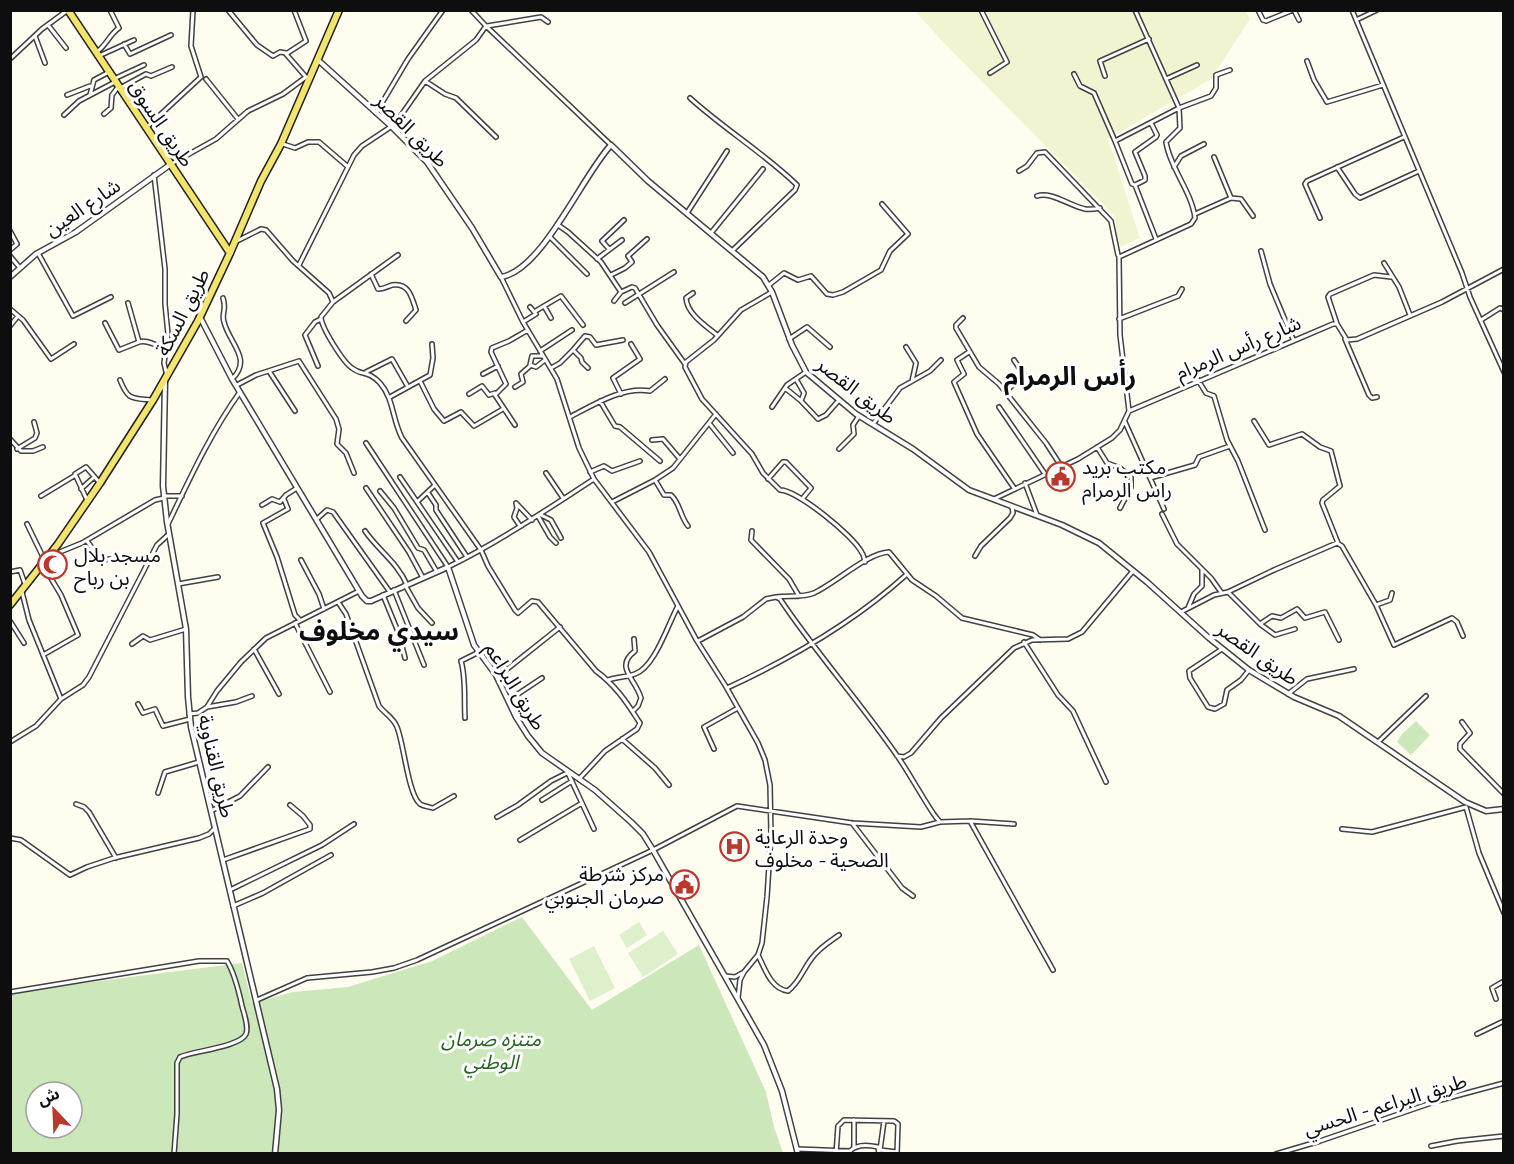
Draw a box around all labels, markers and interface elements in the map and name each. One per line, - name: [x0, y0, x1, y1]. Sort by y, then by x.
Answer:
- street label: طريق السوق: [123, 74, 201, 172]
- street label: طريق القصر: [368, 86, 455, 173]
- street label: شارع العين: [39, 172, 126, 244]
- street label: طريق السكة: [148, 264, 216, 360]
- street label: شارع رأس الرمرام: [1171, 308, 1306, 387]
- street label: طريق القصر: [811, 350, 903, 430]
- district label: رأس الرمرام: [1004, 358, 1136, 396]
- place label: مكتب بريد راس الرمرام: [1082, 453, 1172, 505]
- public building icon: مكتب بريد راس الرمرام: [1045, 461, 1077, 493]
- place label: مسجد بلال بن رباح: [74, 541, 161, 593]
- mosque icon: مسجد بلال بن رباح: [37, 549, 69, 581]
- district label: سيدي مخلوف: [299, 613, 459, 652]
- street label: طريق القصر: [1211, 614, 1304, 691]
- street label: طريق البراعم: [477, 637, 553, 736]
- street label: طريق القناوية: [192, 712, 242, 820]
- place label: وحدة الرعاية الصحية - مخلوف: [755, 823, 889, 873]
- hospital icon: وحدة الرعاية الصحية - مخلوف: [718, 831, 750, 863]
- place label: مركز شرطة صرمان الجنوبي: [545, 860, 664, 912]
- public building icon: مركز شرطة صرمان الجنوبي: [669, 868, 701, 900]
- park label: متنزه صرمان الوطني: [441, 1025, 542, 1077]
- street label: طريق البراعم - الحسي: [1300, 1066, 1471, 1144]
- north arrow: [24, 1080, 84, 1140]
- text: ش: [34, 1082, 63, 1111]

